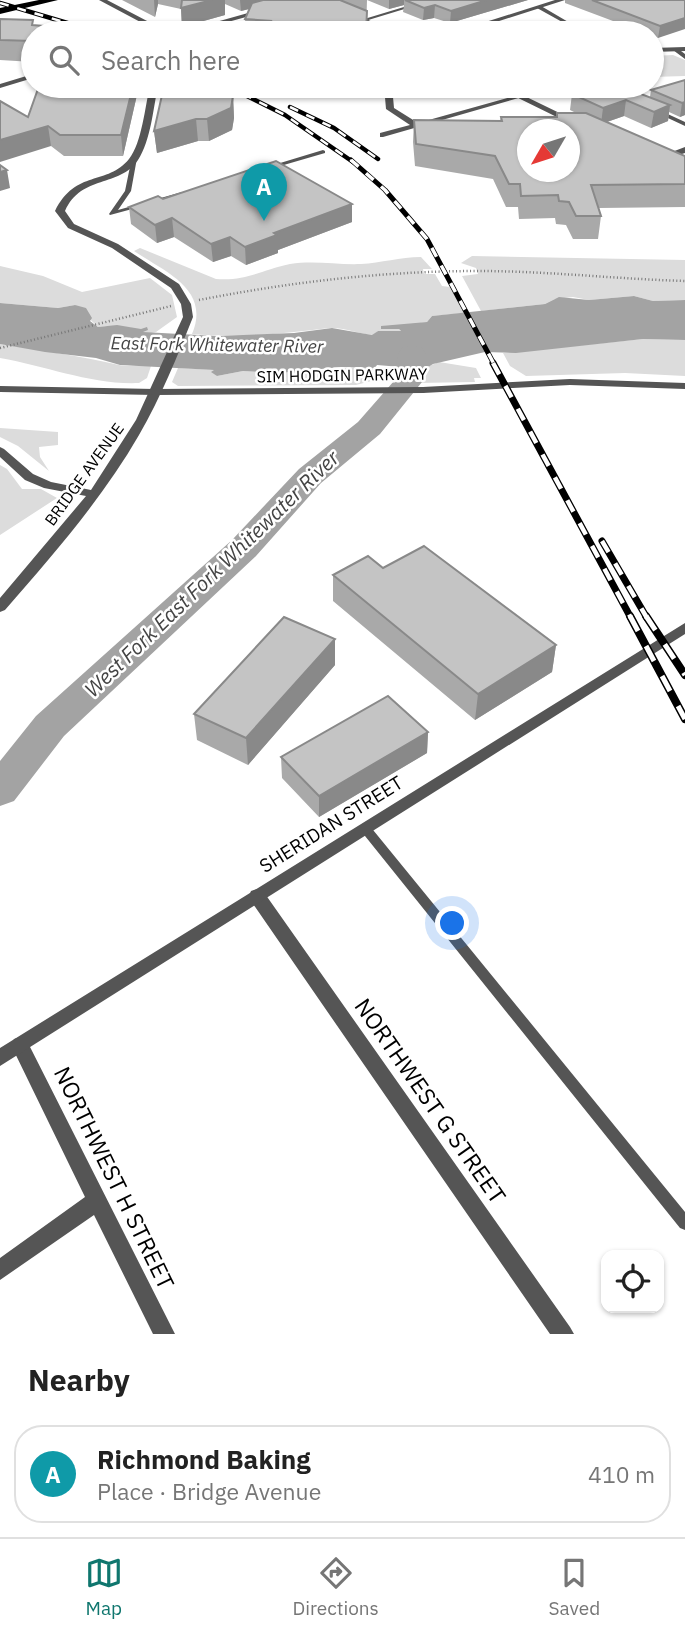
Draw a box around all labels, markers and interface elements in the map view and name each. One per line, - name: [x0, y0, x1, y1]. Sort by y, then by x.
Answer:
- search box: [21, 21, 664, 98]
- icon: search: [45, 41, 83, 79]
- text: Search here: [101, 43, 240, 77]
- north arrow: [517, 119, 580, 182]
- pin: A: [241, 163, 287, 221]
- water label: East Fork Whitewater River: [110, 331, 324, 358]
- street label: SIM HODGIN PARKWAY: [256, 364, 428, 386]
- street label: BRIDGE AVENUE: [40, 419, 128, 529]
- water label: West Fork East Fork Whitewater River: [78, 443, 346, 703]
- street label: SHERIDAN STREET: [255, 770, 407, 878]
- your location: [435, 906, 469, 940]
- street label: NORTHWEST G STREET: [349, 992, 513, 1209]
- street label: NORTHWEST H STREET: [48, 1061, 182, 1294]
- map controls: [601, 1250, 664, 1313]
- button: locate: [601, 1250, 664, 1313]
- text: Nearby: [28, 1360, 130, 1399]
- text: Richmond Baking: [97, 1442, 311, 1476]
- text: A: [45, 1459, 61, 1489]
- text: 410 m: [588, 1459, 655, 1489]
- text: Place · Bridge Avenue: [97, 1476, 321, 1506]
- tab: Map: [85, 1554, 123, 1620]
- tab: Directions: [292, 1554, 379, 1620]
- tab: Saved: [549, 1554, 600, 1620]

